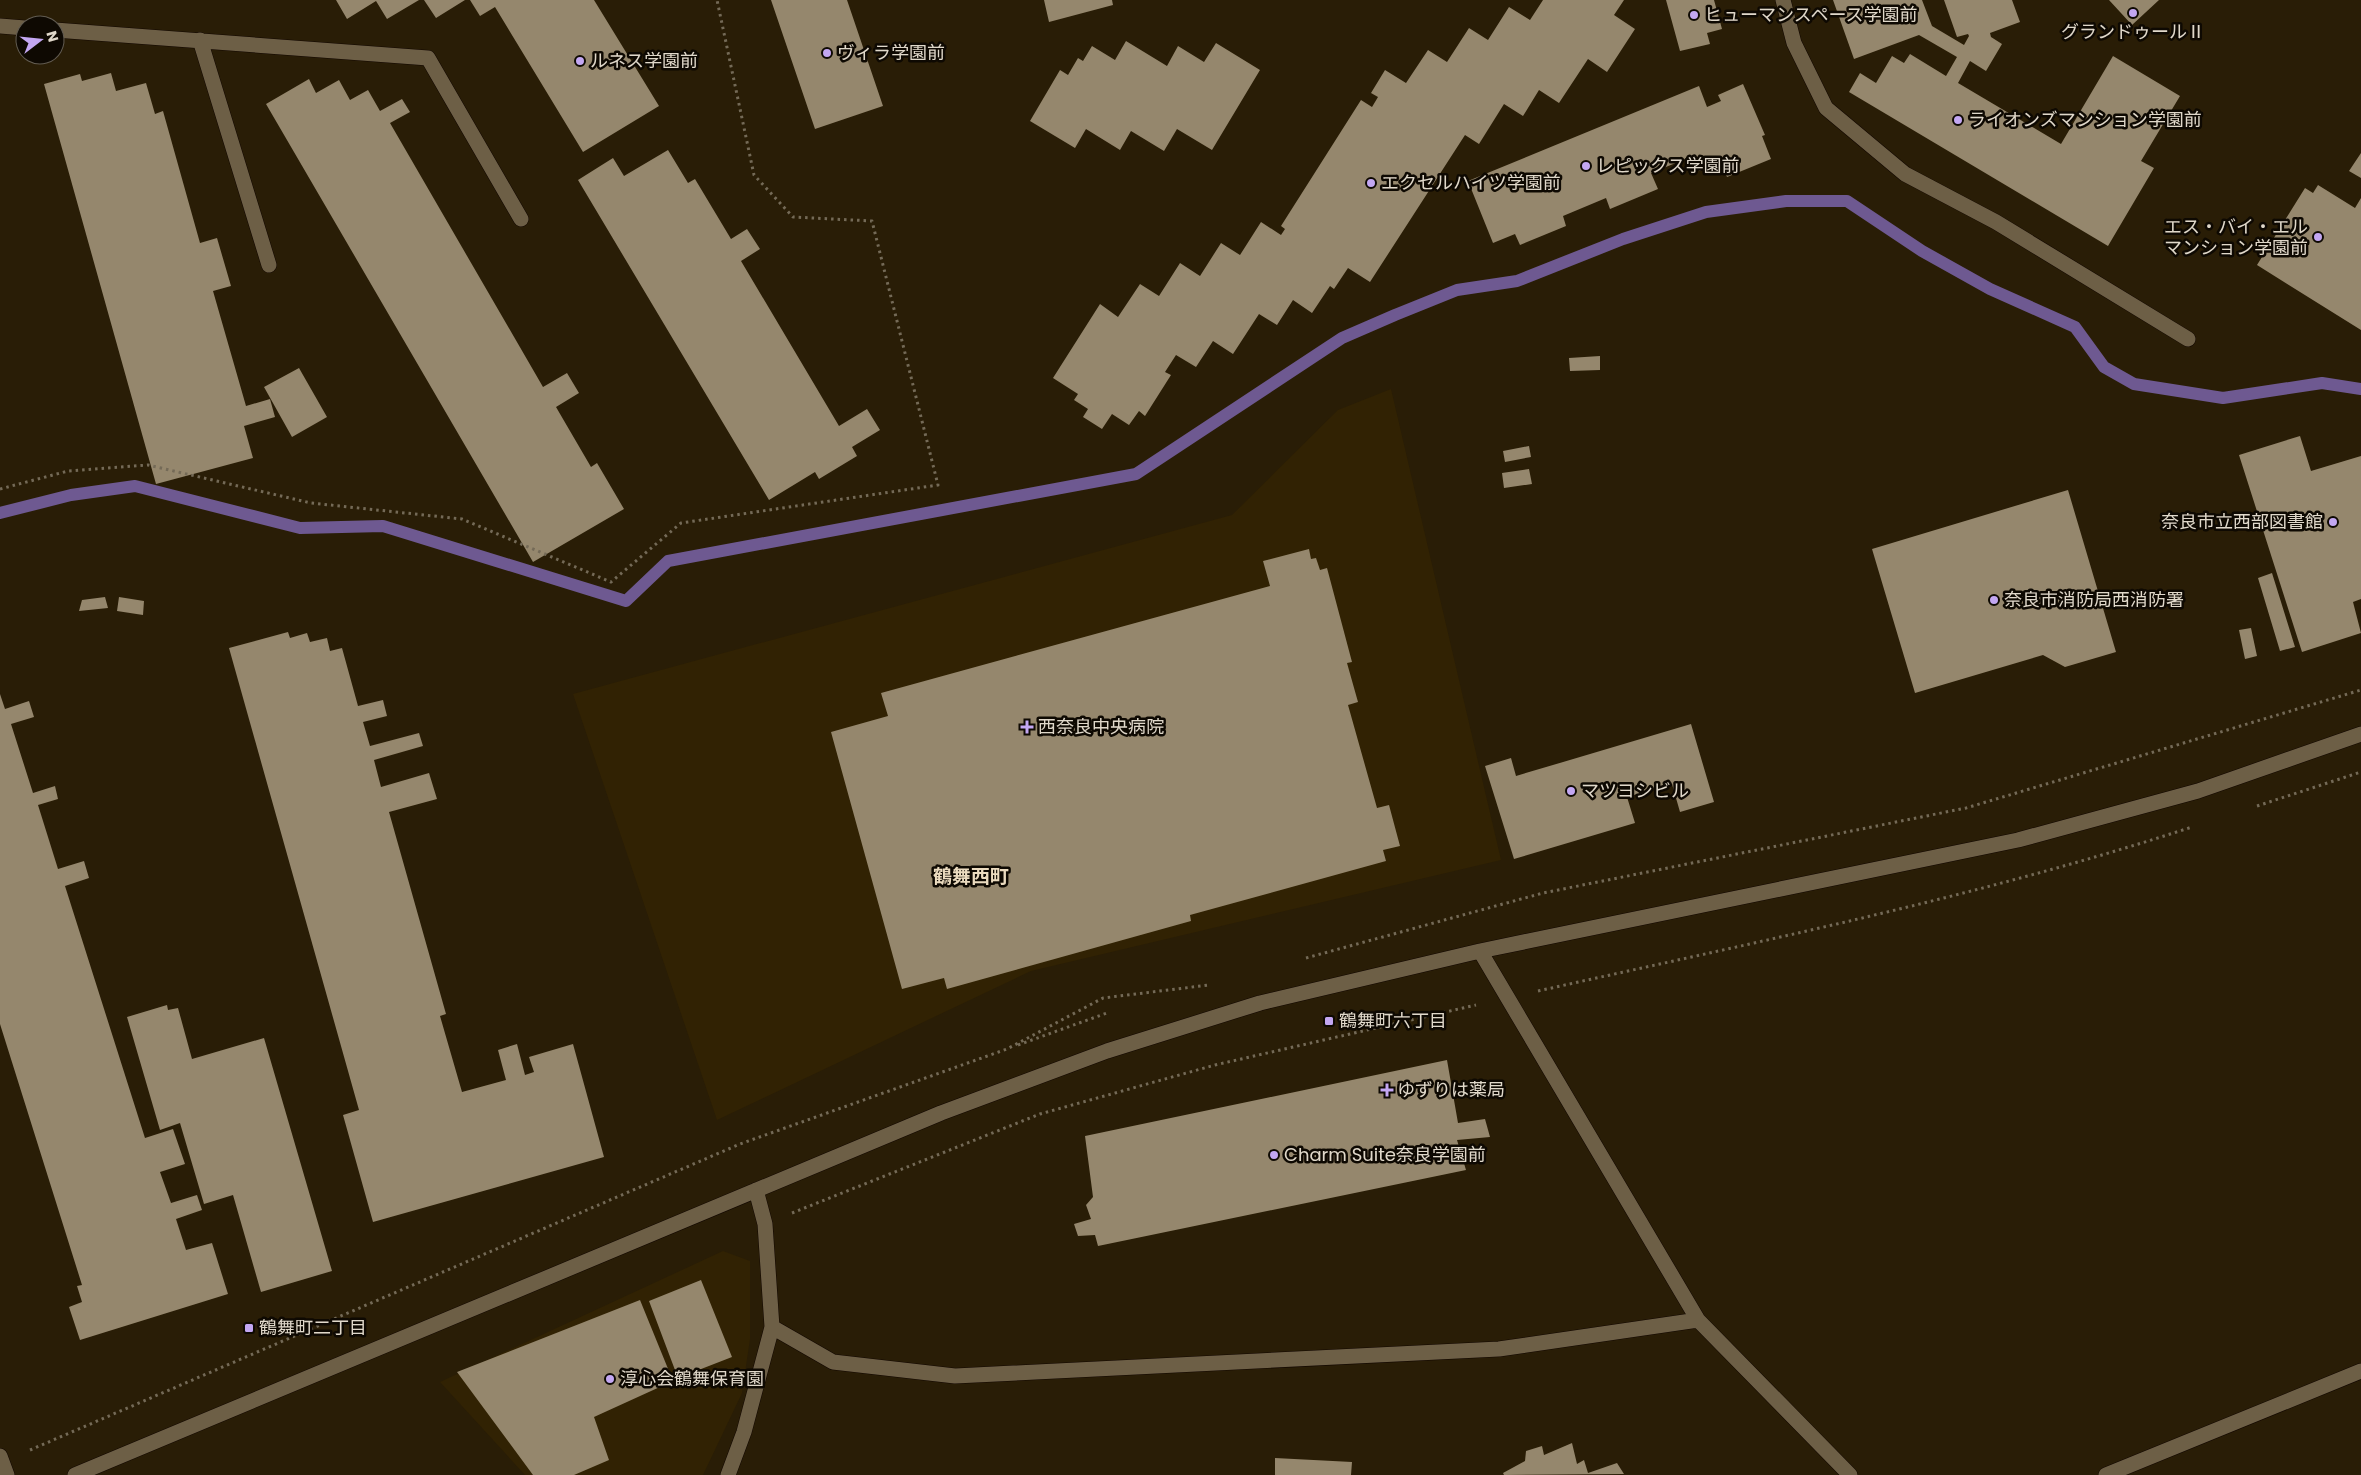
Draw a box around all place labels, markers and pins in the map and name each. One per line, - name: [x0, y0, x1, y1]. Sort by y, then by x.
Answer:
- place label: ヒューマンスペース学園前: [1704, 2, 1917, 27]
- marker: グランドゥールⅡ: [2127, 7, 2139, 19]
- marker: ヒューマンスペース学園前: [1688, 9, 1700, 21]
- place label: グランドゥールⅡ: [2061, 19, 2205, 44]
- place label: ヴィラ学園前: [837, 40, 945, 65]
- marker: ヴィラ学園前: [821, 47, 833, 59]
- place label: ルネス学園前: [590, 48, 698, 73]
- marker: ルネス学園前: [574, 55, 586, 67]
- place label: ライオンズマンション学園前: [1968, 107, 2202, 132]
- marker: ライオンズマンション学園前: [1952, 114, 1964, 126]
- place label: レピックス学園前: [1596, 153, 1739, 178]
- marker: レピックス学園前: [1580, 160, 1592, 172]
- place label: エクセルハイツ学園前: [1381, 170, 1561, 195]
- marker: エクセルハイツ学園前: [1365, 177, 1377, 189]
- place label: エス・バイ・エル マンション学園前: [2164, 214, 2308, 260]
- marker: エス・バイ・エル マンション学園前: [2312, 231, 2324, 243]
- place label: 奈良市立西部図書館: [2161, 509, 2323, 534]
- marker: 奈良市立西部図書館: [2327, 516, 2339, 528]
- place label: 奈良市消防局西消防署: [2004, 587, 2184, 612]
- marker: 奈良市消防局西消防署: [1988, 594, 2000, 606]
- place label: 西奈良中央病院: [1038, 714, 1164, 739]
- marker: 西奈良中央病院: [1020, 720, 1034, 734]
- place label: マツヨシビル: [1581, 778, 1689, 803]
- marker: マツヨシビル: [1565, 785, 1577, 797]
- place label: 鶴舞町六丁目: [1339, 1008, 1447, 1033]
- marker: 鶴舞町六丁目: [1323, 1015, 1335, 1027]
- place label: ゆずりは薬局: [1397, 1077, 1505, 1102]
- marker: ゆずりは薬局: [1381, 1084, 1393, 1096]
- place label: Charm Suite奈良学園前: [1284, 1142, 1486, 1167]
- marker: Charm Suite奈良学園前: [1268, 1149, 1280, 1161]
- place label: 鶴舞町二丁目: [259, 1315, 367, 1340]
- marker: 鶴舞町二丁目: [243, 1322, 255, 1334]
- place label: 淳心会鶴舞保育園: [620, 1366, 764, 1391]
- marker: 淳心会鶴舞保育園: [604, 1373, 616, 1385]

